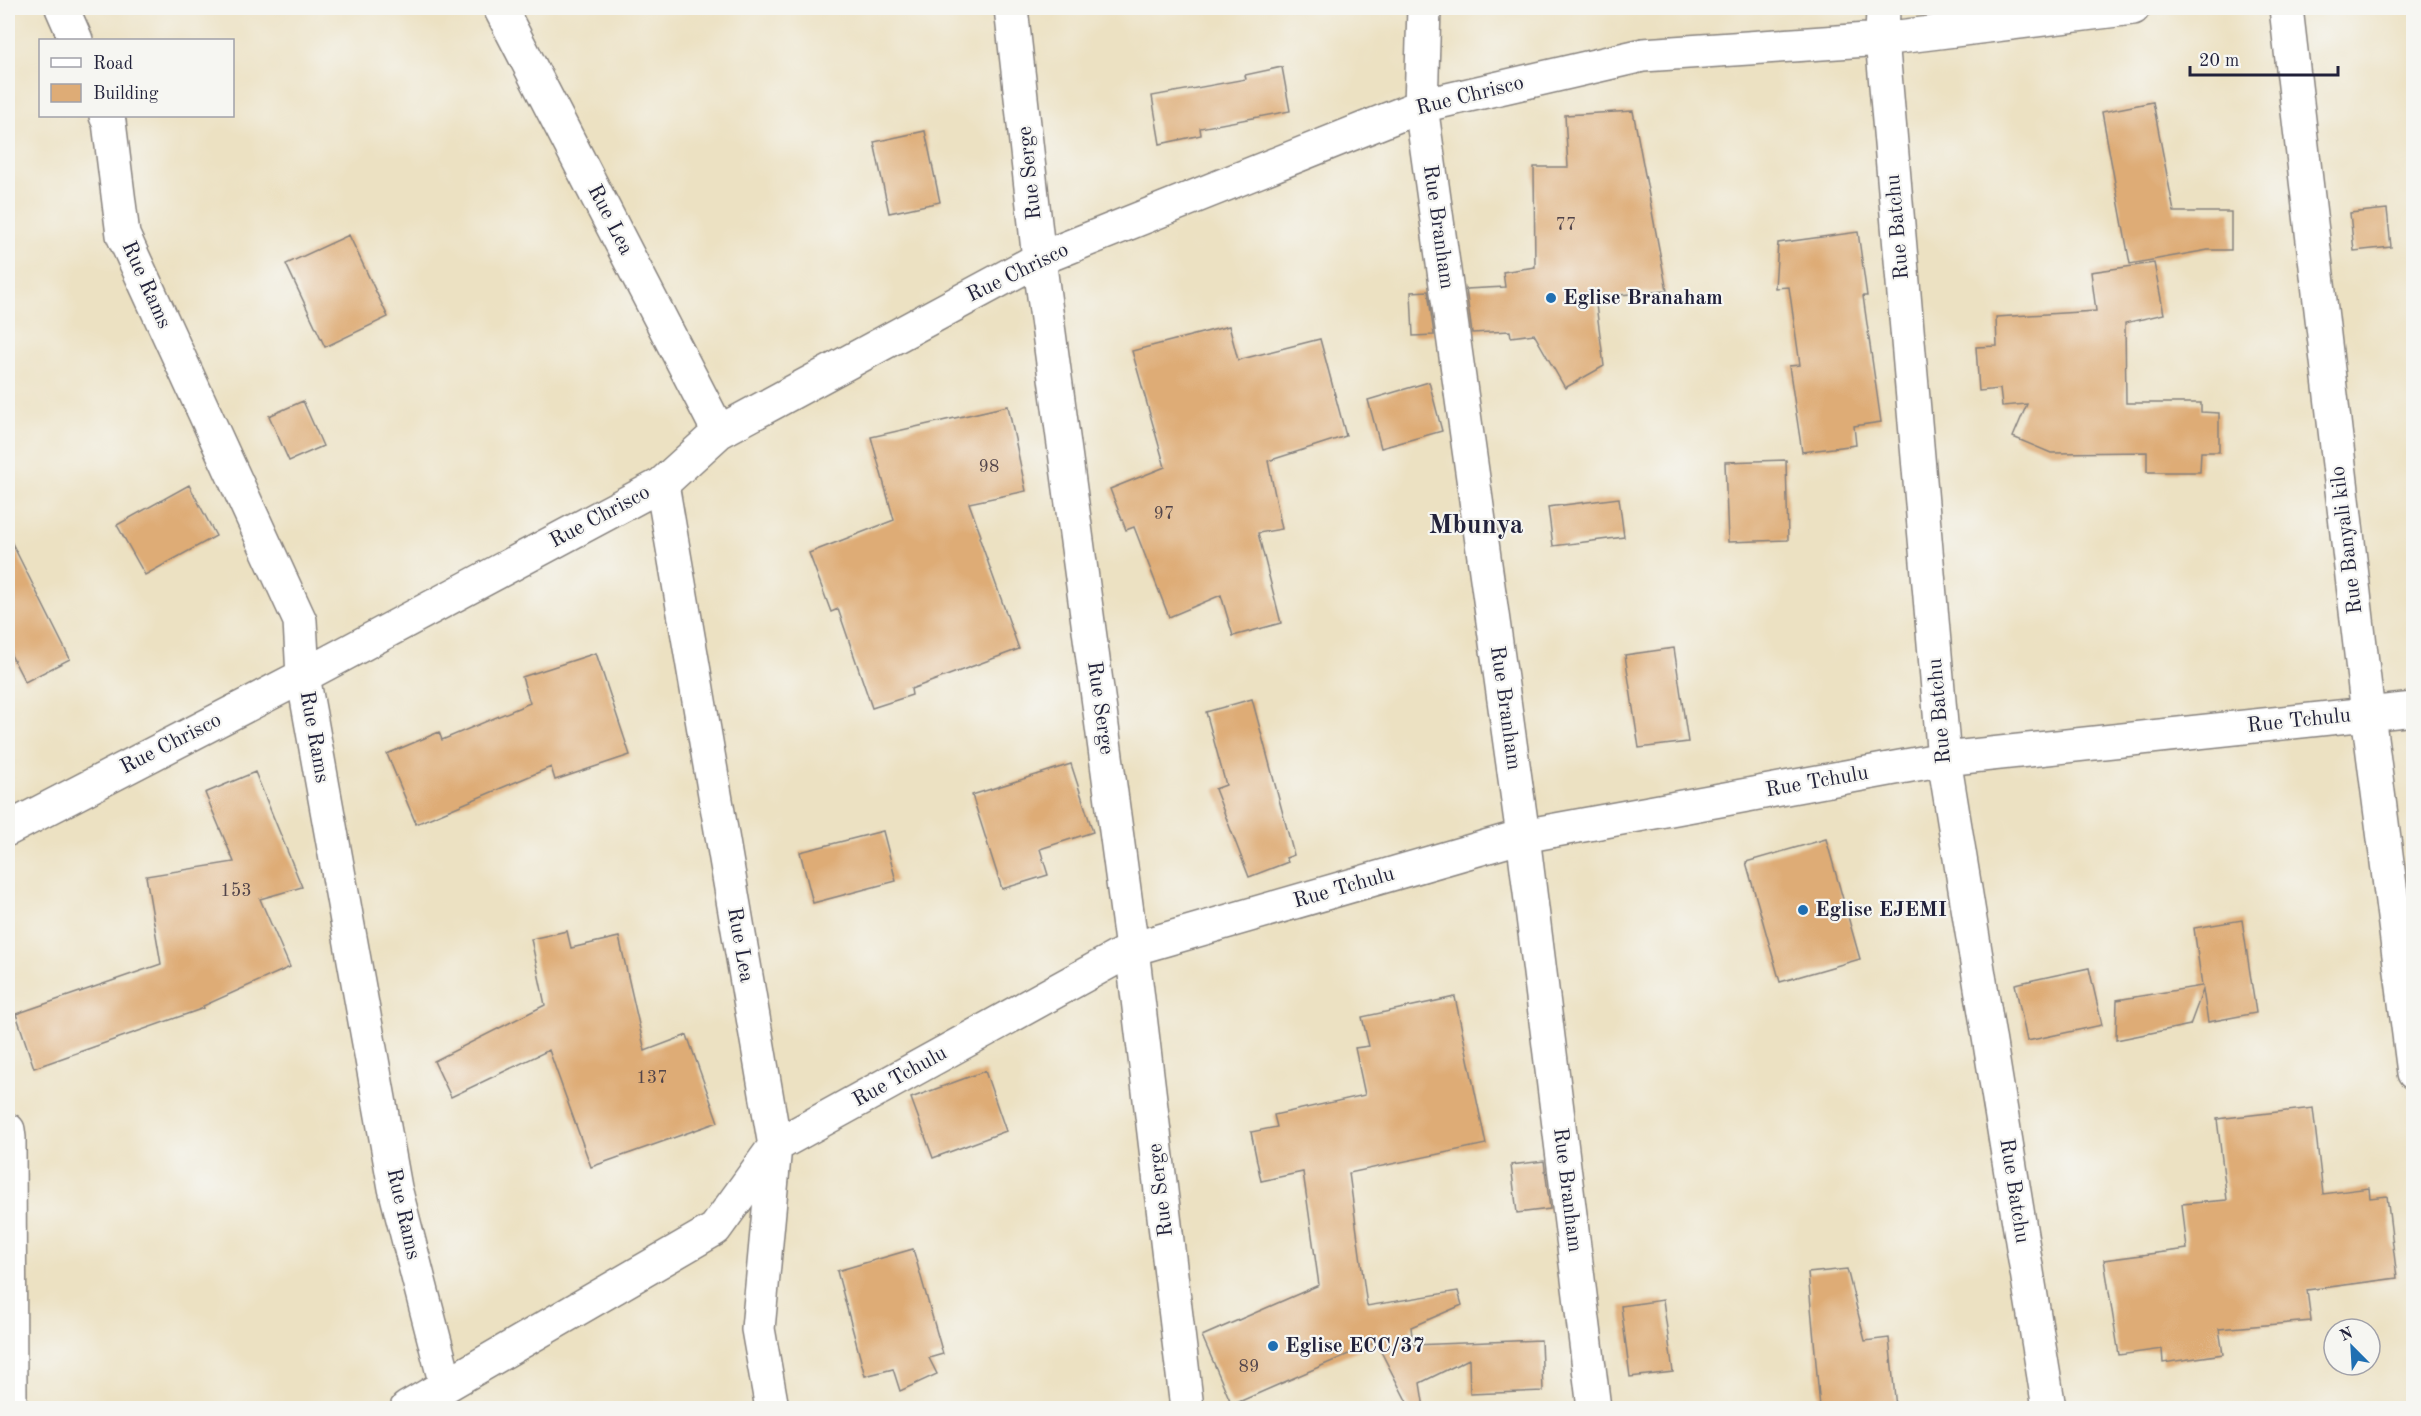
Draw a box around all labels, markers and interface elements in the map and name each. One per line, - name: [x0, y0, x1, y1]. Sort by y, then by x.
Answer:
- legend: [39, 39, 234, 117]
- scale bar: [2190, 39, 2338, 77]
- text: 20 m: [2199, 52, 2239, 70]
- text: Road: [93, 55, 133, 73]
- street label: Rue Chrisco: [1414, 72, 1526, 120]
- text: Building: [93, 85, 159, 103]
- street label: Rue Serge: [1015, 125, 1045, 221]
- street label: Rue Branham: [1419, 164, 1457, 290]
- street label: Rue Batchu: [1883, 173, 1913, 281]
- street label: Rue Lea: [583, 181, 637, 259]
- house number: 77: [1556, 216, 1576, 234]
- street label: Rue Rams: [117, 238, 175, 332]
- street label: Rue Chrisco: [964, 239, 1072, 307]
- place label: Eglise Branaham: [1563, 288, 1723, 309]
- marker: Eglise Branaham: [1544, 291, 1558, 305]
- house number: 98: [979, 458, 999, 476]
- street label: Rue Banyali kilo: [2328, 465, 2366, 615]
- street label: Rue Chrisco: [546, 482, 654, 552]
- house number: 97: [1154, 505, 1174, 523]
- district label: Mbunya: [1429, 512, 1524, 539]
- street label: Rue Branham: [1486, 645, 1524, 771]
- street label: Rue Batchu: [1925, 657, 1955, 765]
- street label: Rue Serge: [1083, 660, 1117, 756]
- street label: Rue Rams: [296, 689, 332, 785]
- street label: Rue Tchulu: [2246, 705, 2352, 737]
- street label: Rue Chrisco: [117, 710, 225, 778]
- street label: Rue Tchulu: [1764, 763, 1870, 801]
- street label: Rue Tchulu: [1291, 864, 1397, 912]
- house number: 153: [220, 882, 252, 900]
- place label: Eglise EJEMI: [1815, 900, 1947, 921]
- marker: Eglise EJEMI: [1796, 903, 1810, 917]
- street label: Rue Lea: [723, 906, 757, 984]
- street label: Rue Tchulu: [849, 1043, 951, 1111]
- house number: 137: [636, 1069, 668, 1087]
- street label: Rue Branham: [1549, 1127, 1585, 1253]
- street label: Rue Batchu: [1995, 1137, 2033, 1245]
- street label: Rue Serge: [1145, 1142, 1177, 1238]
- street label: Rue Rams: [382, 1166, 424, 1262]
- north arrow: [2322, 1317, 2382, 1377]
- text: N: [2338, 1325, 2356, 1345]
- place label: Eglise ECC/37: [1285, 1336, 1425, 1357]
- marker: Eglise ECC/37: [1266, 1339, 1280, 1353]
- house number: 89: [1239, 1358, 1259, 1376]

